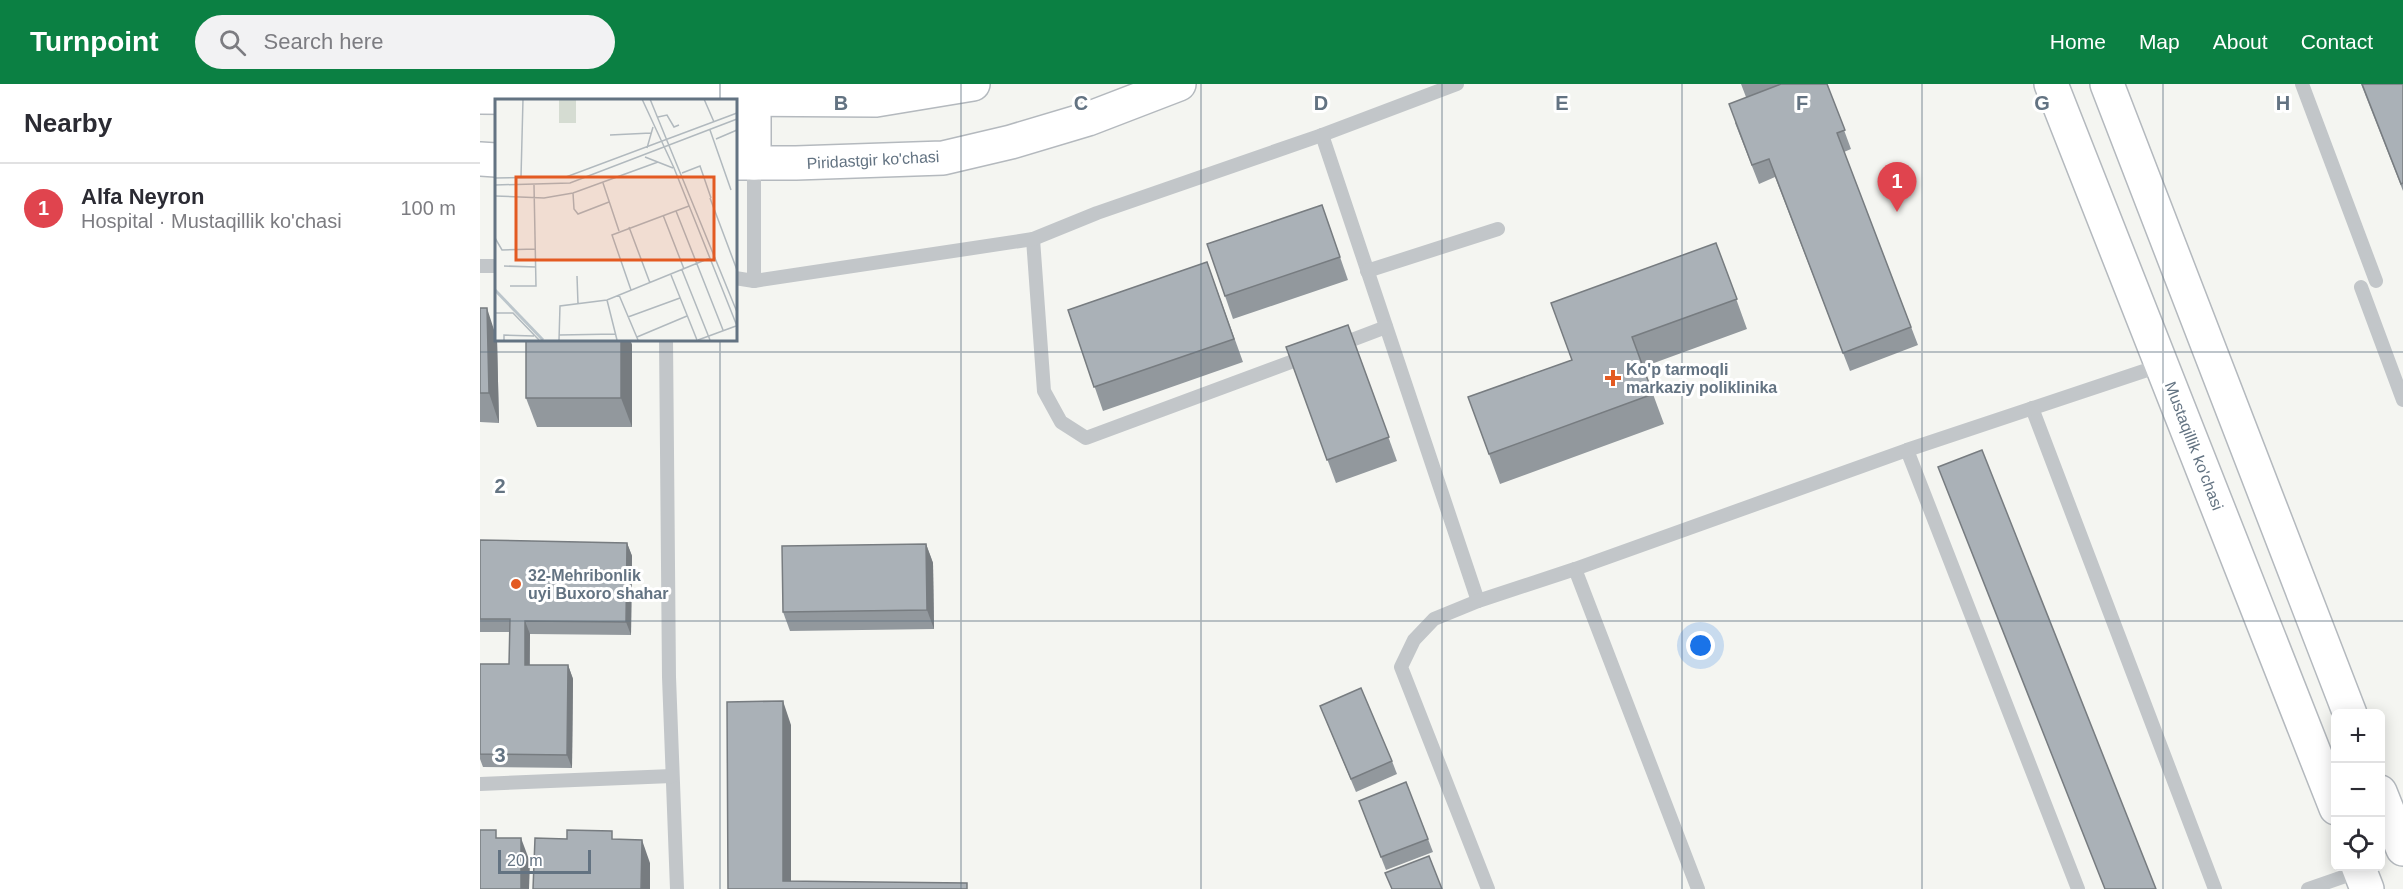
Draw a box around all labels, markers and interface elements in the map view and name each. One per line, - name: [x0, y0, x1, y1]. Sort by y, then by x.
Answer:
- search box: [195, 15, 615, 69]
- text: Turnpoint: [30, 26, 159, 57]
- icon: search: [216, 26, 249, 59]
- text: Search here: [264, 29, 383, 54]
- text: Home: [2050, 30, 2106, 53]
- text: Map: [2139, 30, 2180, 53]
- text: About: [2213, 30, 2268, 53]
- text: Contact: [2301, 30, 2373, 53]
- text: B: [834, 92, 848, 114]
- text: C: [1074, 92, 1088, 114]
- text: D: [1314, 92, 1328, 114]
- text: E: [1555, 92, 1569, 114]
- text: F: [1796, 92, 1808, 114]
- text: G: [2034, 92, 2050, 114]
- text: H: [2276, 92, 2290, 114]
- inset map: [495, 99, 736, 340]
- text: Nearby: [24, 108, 112, 138]
- street label: Piridastgir ko'chasi: [806, 148, 940, 172]
- pin: 1: [1878, 162, 1916, 212]
- text: Alfa Neyron: [81, 184, 204, 209]
- text: 1: [38, 197, 49, 219]
- text: 100 m: [400, 197, 456, 219]
- text: Hospital · Mustaqillik ko'chasi: [81, 210, 342, 232]
- place label: Ko'p tarmoqli markaziy poliklinika: [1626, 361, 1777, 396]
- marker: Ko'p tarmoqli markaziy poliklinika: [1604, 369, 1622, 387]
- street label: Mustaqillik ko'chasi: [2162, 379, 2226, 513]
- text: 2: [494, 475, 506, 497]
- place label: 32-Mehribonlik uyi Buxoro shahar: [528, 567, 668, 602]
- marker: 32-Mehribonlik uyi Buxoro shahar: [509, 577, 523, 591]
- your location: [1686, 631, 1715, 660]
- map controls: [2331, 709, 2385, 871]
- button: +: [2331, 709, 2385, 763]
- text: 3: [494, 744, 506, 766]
- button: −: [2331, 763, 2385, 817]
- button: locate: [2331, 817, 2385, 871]
- scale bar: [498, 847, 591, 874]
- text: 20 m: [507, 852, 543, 869]

